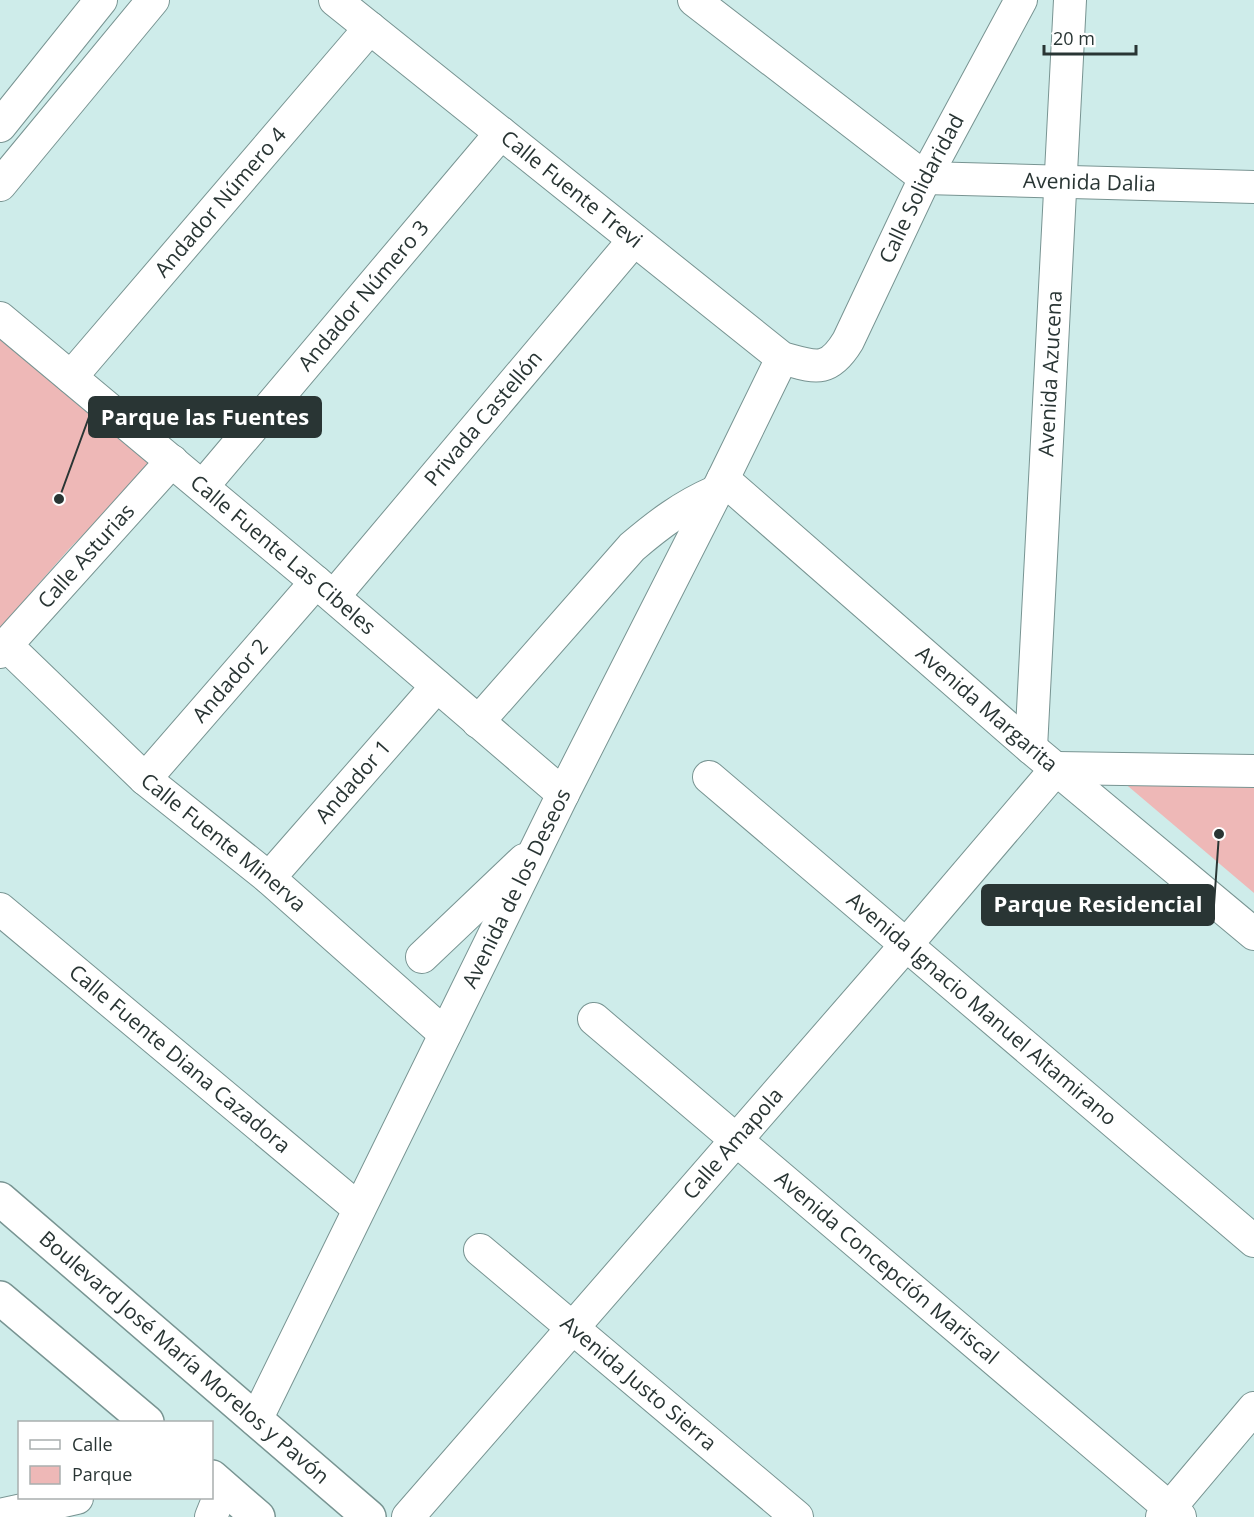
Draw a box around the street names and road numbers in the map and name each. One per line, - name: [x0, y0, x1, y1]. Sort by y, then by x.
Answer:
- street label: Calle Solidaridad: [872, 109, 970, 268]
- street label: Andador Número 4: [148, 121, 292, 283]
- street label: Calle Fuente Trevi: [496, 123, 649, 254]
- street label: Avenida Dalia: [1022, 166, 1156, 197]
- street label: Andador Número 3: [291, 214, 434, 376]
- street label: Avenida Azucena: [1031, 290, 1068, 457]
- street label: Privada Castellón: [418, 344, 548, 492]
- street label: Calle Fuente Las Cibeles: [185, 468, 382, 640]
- street label: Calle Asturias: [31, 497, 140, 614]
- street label: Andador 2: [185, 632, 274, 728]
- street label: Avenida Margarita: [911, 639, 1064, 778]
- street label: Andador 1: [308, 733, 397, 829]
- street label: Calle Fuente Minerva: [135, 766, 313, 918]
- street label: Avenida de los Deseos: [455, 784, 577, 992]
- street label: Avenida Ignacio Manuel Altamirano: [841, 885, 1123, 1131]
- street label: Calle Fuente Diana Cazadora: [64, 958, 297, 1159]
- street label: Calle Amapola: [676, 1081, 789, 1205]
- street label: Avenida Concepción Mariscal: [770, 1164, 1005, 1370]
- street label: Boulevard José María Morelos y Pavón: [34, 1224, 336, 1490]
- street label: Avenida Justo Sierra: [555, 1309, 723, 1456]

